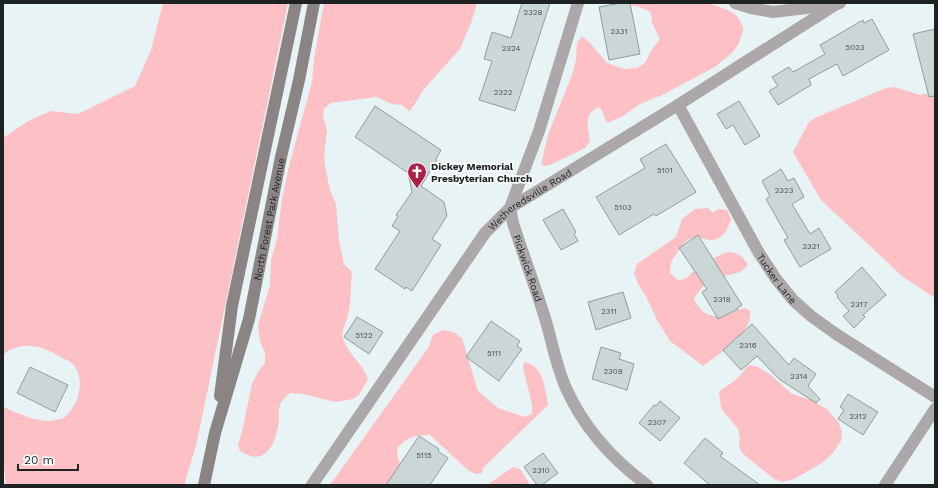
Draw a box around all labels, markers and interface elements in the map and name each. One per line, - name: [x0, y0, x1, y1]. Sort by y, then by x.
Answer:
- house number: 2328: [524, 8, 543, 17]
- house number: 2331: [610, 27, 628, 36]
- house number: 5023: [846, 43, 865, 52]
- house number: 2324: [502, 44, 520, 53]
- house number: 2322: [494, 88, 513, 97]
- street label: North Forest Park Avenue: [252, 157, 287, 281]
- church icon: Dickey Memorial Presbyterian Church: [406, 161, 428, 189]
- place label: Dickey Memorial Presbyterian Church: [431, 161, 532, 184]
- house number: 5101: [657, 166, 673, 175]
- street label: Wetheredsville Road: [486, 167, 574, 233]
- house number: 2323: [775, 186, 794, 195]
- house number: 5103: [614, 203, 632, 212]
- street label: Pickwick Road: [511, 233, 544, 303]
- house number: 2321: [802, 242, 820, 251]
- street label: Tucker Lane: [755, 252, 799, 306]
- house number: 2318: [713, 295, 731, 304]
- house number: 2317: [851, 300, 868, 309]
- house number: 2311: [601, 307, 617, 316]
- house number: 5122: [355, 331, 373, 340]
- house number: 2316: [739, 341, 757, 350]
- house number: 5111: [487, 349, 501, 358]
- house number: 2309: [603, 367, 623, 376]
- house number: 2314: [790, 372, 808, 381]
- house number: 2312: [849, 412, 867, 421]
- house number: 2307: [648, 418, 667, 427]
- scale bar: [18, 446, 78, 472]
- house number: 5115: [416, 451, 432, 460]
- text: 20 m: [24, 453, 54, 467]
- house number: 2310: [532, 466, 550, 475]

